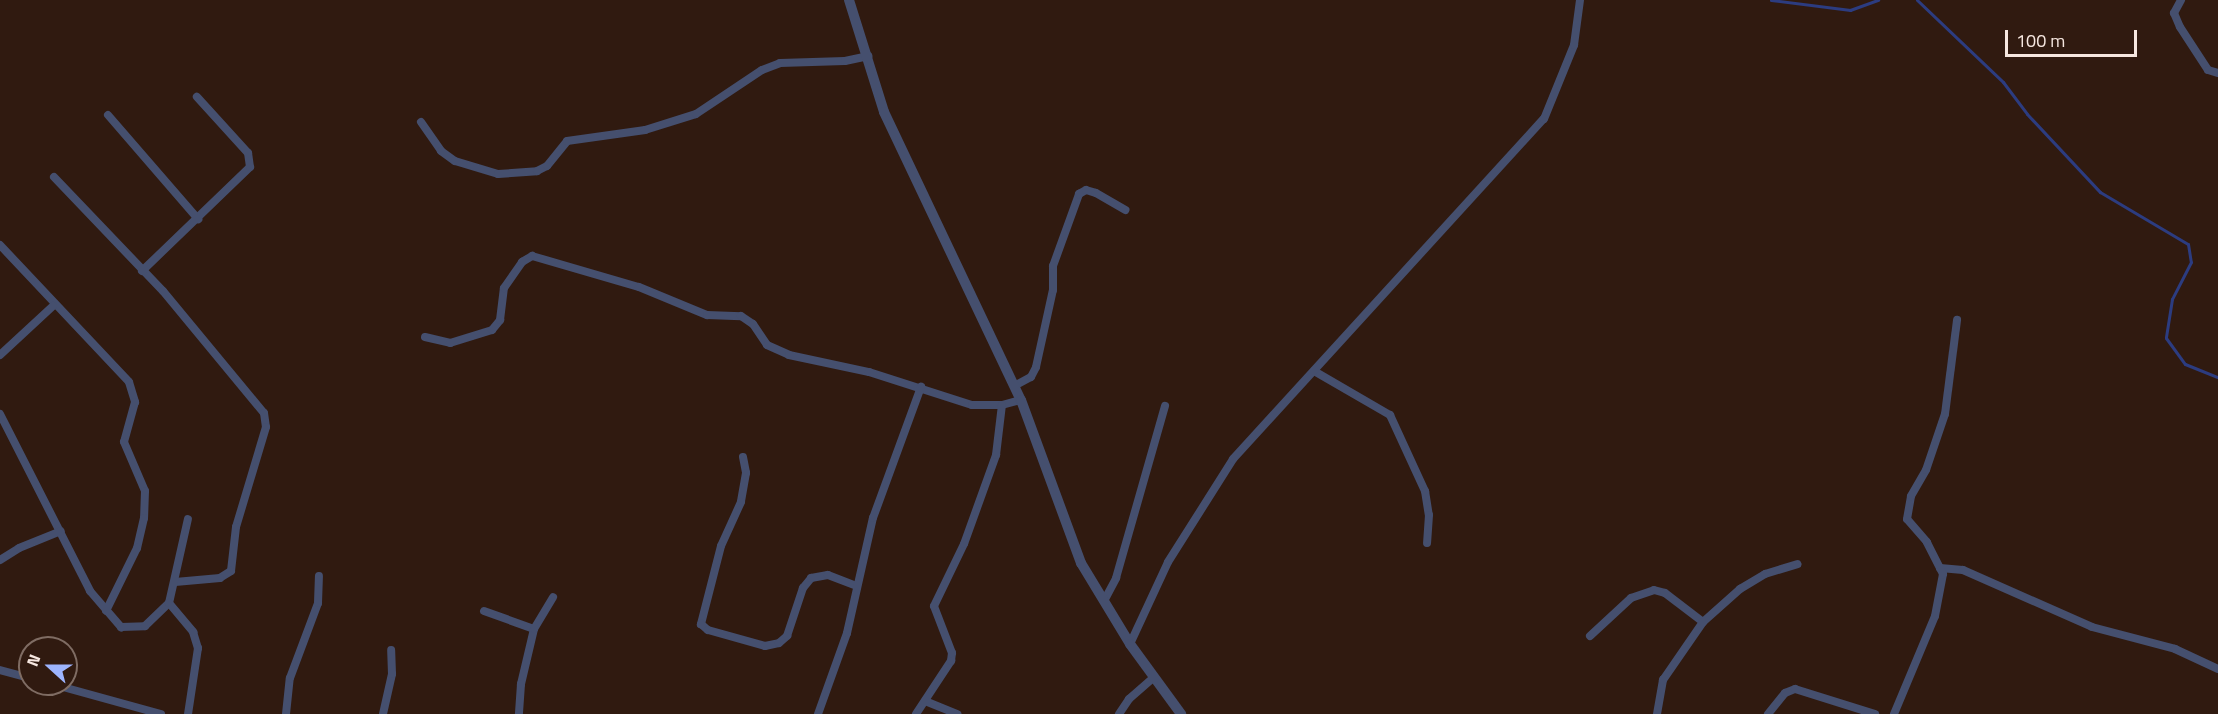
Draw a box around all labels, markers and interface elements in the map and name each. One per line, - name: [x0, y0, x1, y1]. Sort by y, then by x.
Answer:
- scale bar: [2008, 18, 2140, 56]
- text: 100 m: [2016, 27, 2065, 54]
- north arrow: [18, 636, 78, 696]
- text: N: [20, 651, 46, 670]

